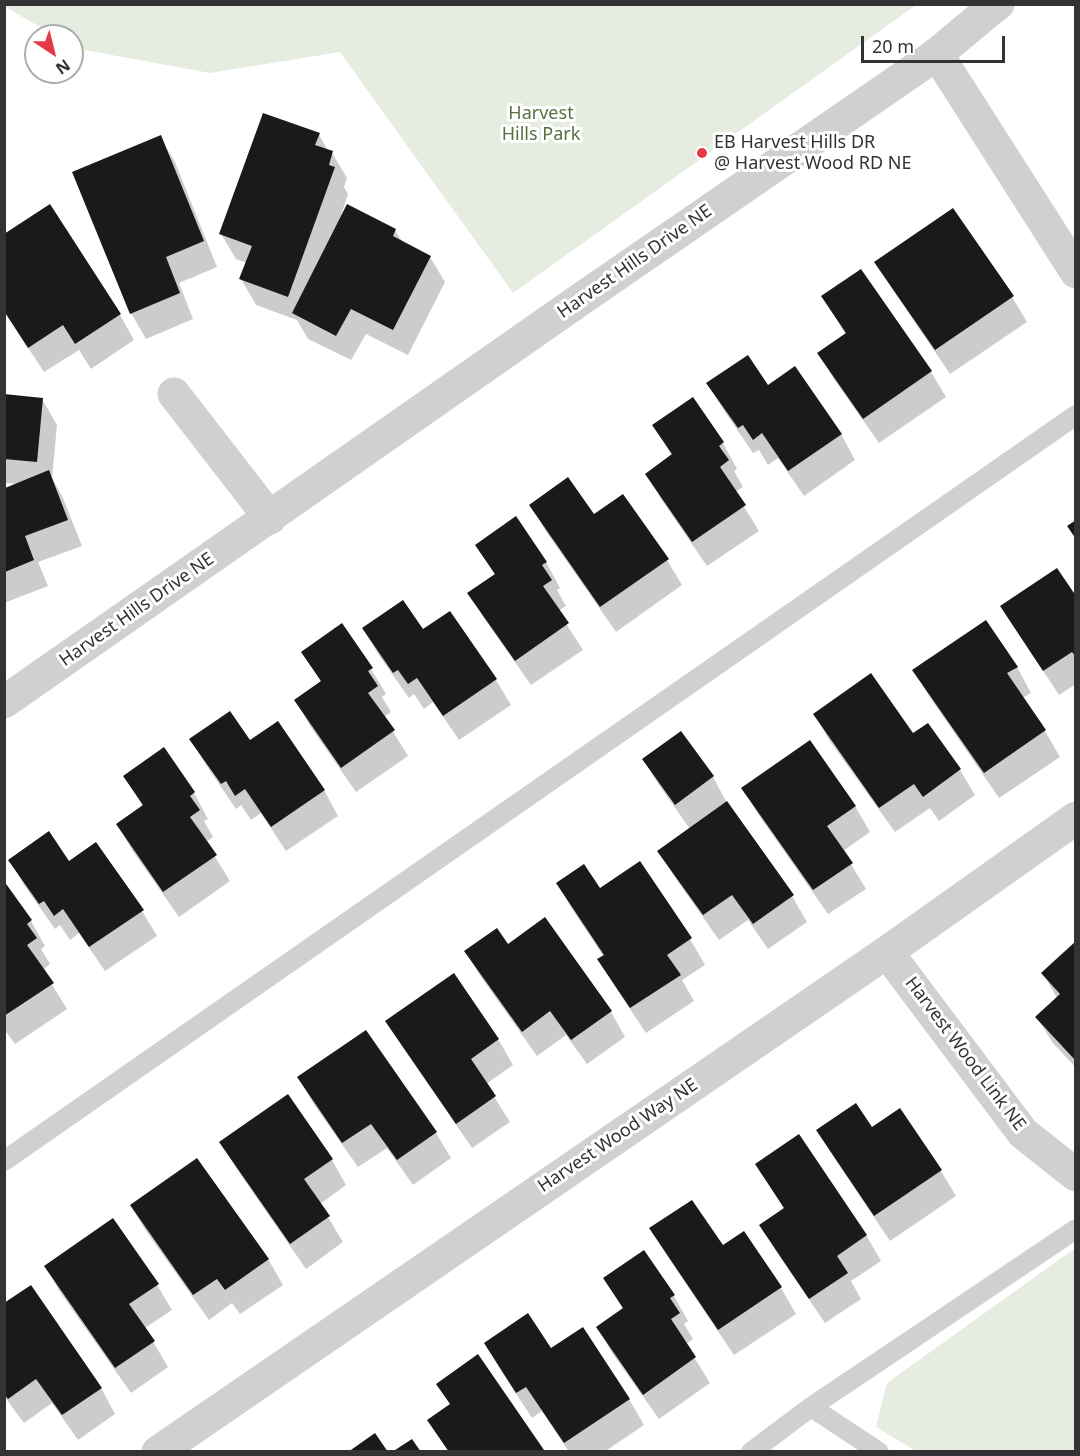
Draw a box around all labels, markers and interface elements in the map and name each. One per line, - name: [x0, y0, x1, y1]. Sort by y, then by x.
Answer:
- north arrow: [24, 24, 84, 84]
- scale bar: [864, 24, 1008, 62]
- text: 20 m: [872, 34, 914, 58]
- text: N: [52, 54, 75, 80]
- park label: Harvest Hills Park: [502, 103, 580, 146]
- place label: EB Harvest Hills DR @ Harvest Wood RD NE: [714, 132, 911, 174]
- marker: EB Harvest Hills DR @ Harvest Wood RD NE: [695, 146, 709, 160]
- street label: Harvest Hills Drive NE: [554, 201, 716, 323]
- street label: Harvest Hills Drive NE: [56, 549, 218, 671]
- street label: Harvest Wood Link NE: [900, 973, 1030, 1135]
- street label: Harvest Wood Way NE: [534, 1075, 702, 1197]

